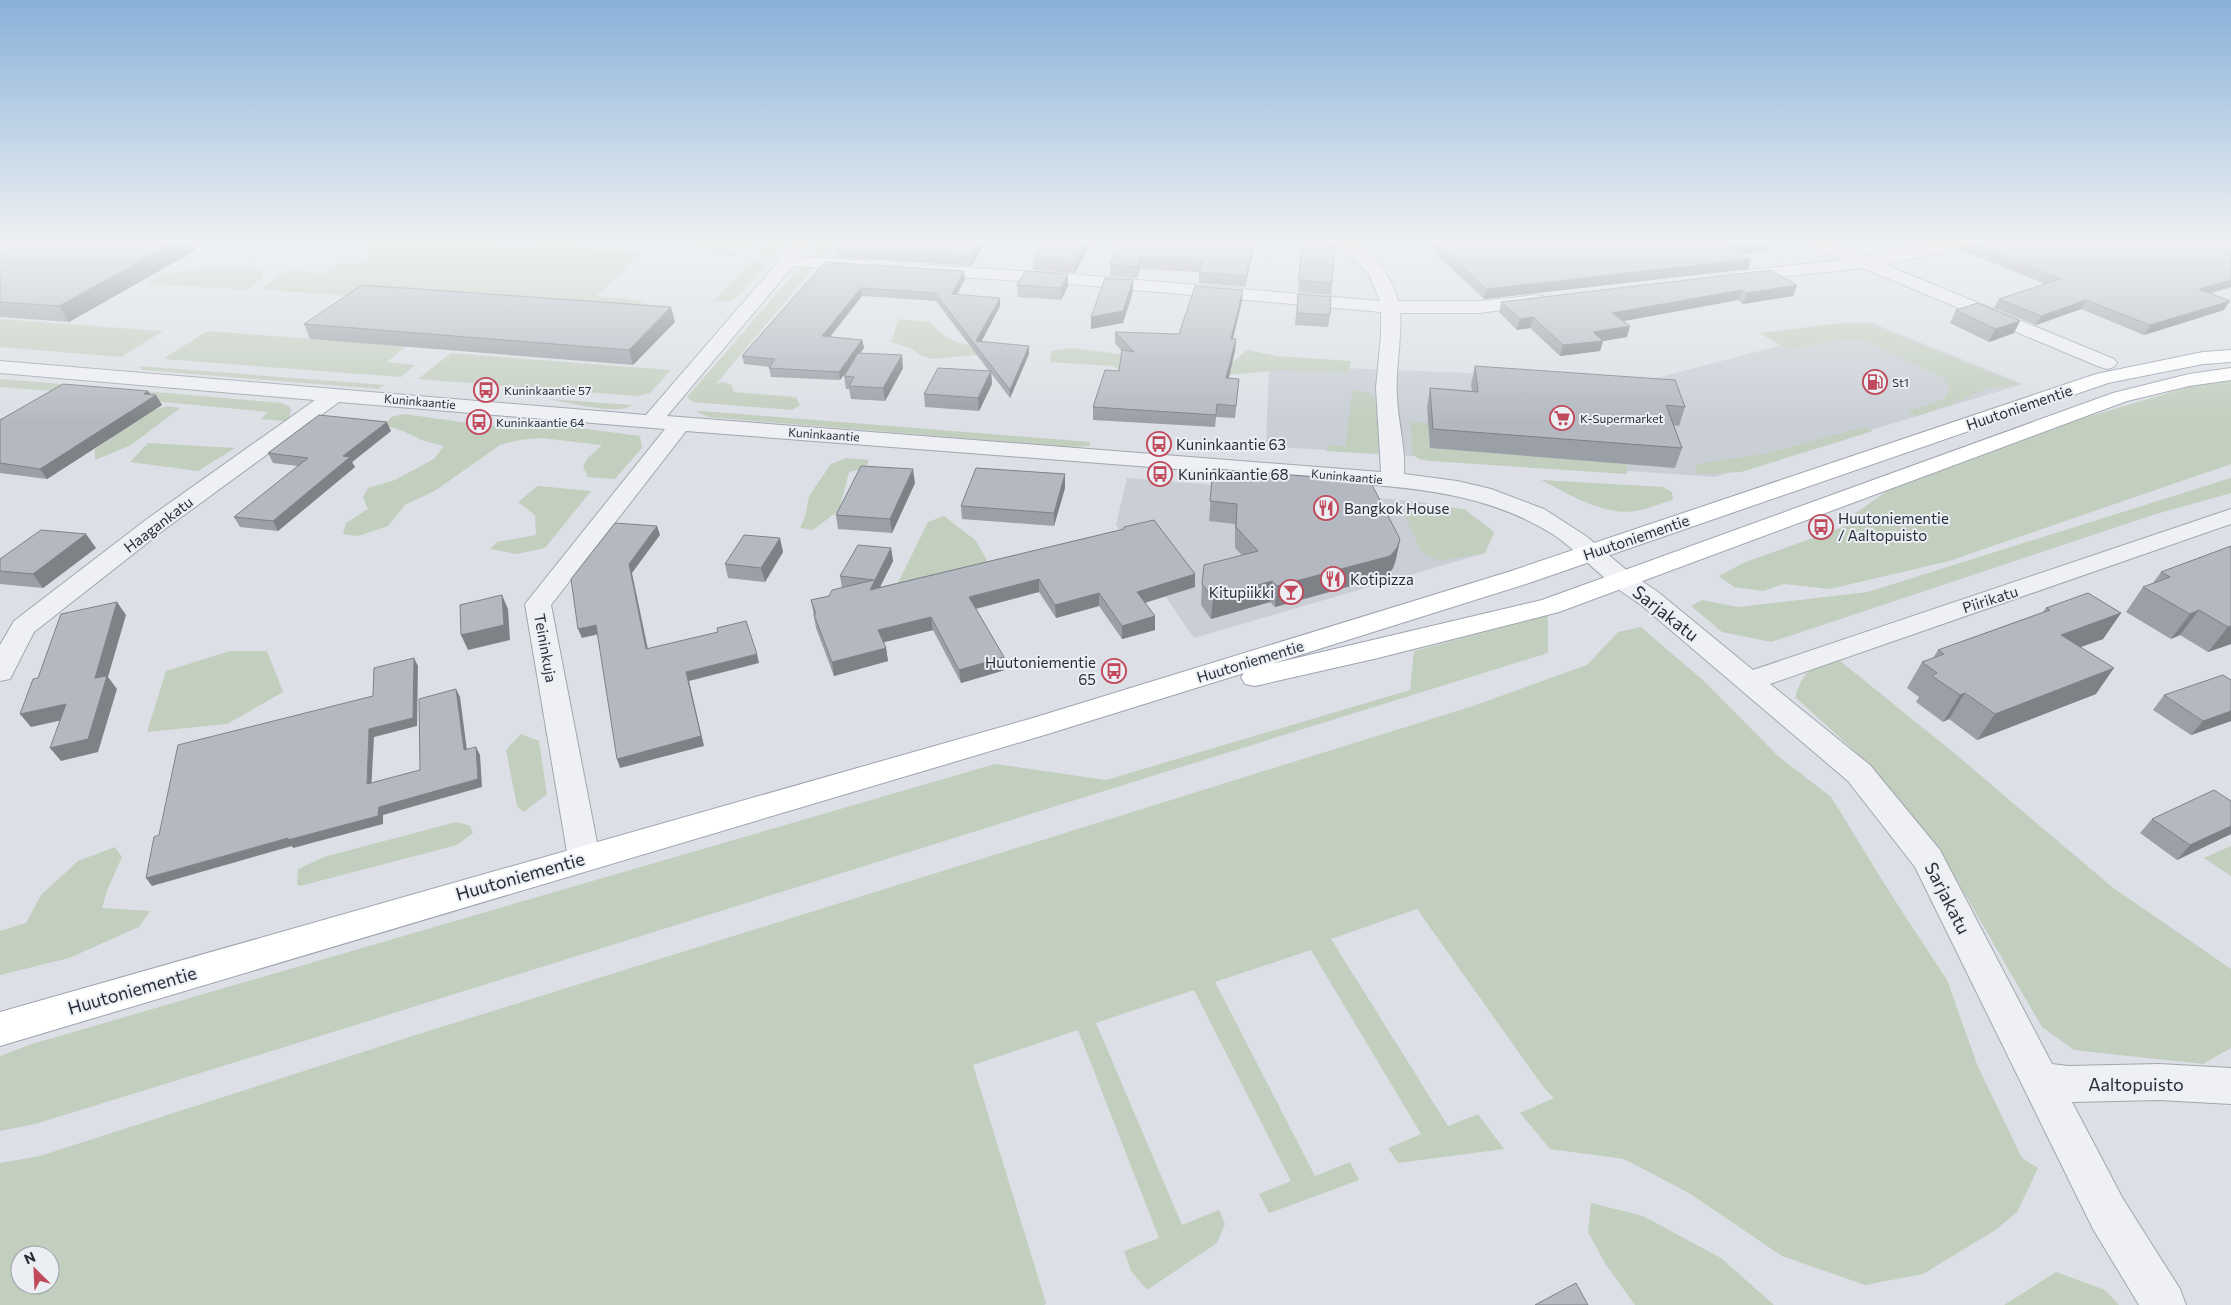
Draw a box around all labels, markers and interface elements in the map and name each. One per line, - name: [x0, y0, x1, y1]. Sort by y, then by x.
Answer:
- fuel station icon: St1: [1862, 369, 1888, 395]
- place label: St1: [1892, 375, 1909, 389]
- bus stop icon: Kuninkaantie 57: [473, 377, 499, 403]
- street label: Huutoniementie: [1964, 380, 2074, 434]
- place label: Kuninkaantie 57: [504, 383, 591, 397]
- street label: Kuninkaantie: [384, 391, 456, 411]
- supermarket icon: K-Supermarket: [1549, 405, 1575, 431]
- bus stop icon: Kuninkaantie 64: [466, 409, 492, 435]
- place label: K-Supermarket: [1580, 411, 1663, 425]
- place label: Kuninkaantie 64: [496, 415, 585, 429]
- street label: Kuninkaantie: [788, 425, 860, 443]
- bus stop icon: Kuninkaantie 63: [1146, 431, 1172, 457]
- place label: Kuninkaantie 63: [1176, 435, 1286, 453]
- bus stop icon: Kuninkaantie 68: [1147, 461, 1173, 487]
- place label: Kuninkaantie 68: [1178, 465, 1289, 483]
- street label: Kuninkaantie: [1311, 466, 1383, 486]
- street label: Haagankatu: [120, 492, 196, 556]
- restaurant icon: Bangkok House: [1313, 495, 1339, 521]
- place label: Bangkok House: [1344, 499, 1449, 517]
- place label: Huutoniementie / Aaltopuisto: [1838, 509, 1949, 544]
- street label: Huutoniementie: [1581, 510, 1691, 564]
- bus stop icon: Huutoniementie / Aaltopuisto: [1808, 514, 1834, 540]
- restaurant icon: Kotipizza: [1320, 566, 1346, 592]
- place label: Kotipizza: [1350, 570, 1414, 588]
- bar icon: Kitupiikki: [1278, 579, 1304, 605]
- street label: Sarjakatu: [1629, 580, 1703, 646]
- street label: Piirikatu: [1960, 582, 2020, 616]
- place label: Kitupiikki: [1209, 583, 1274, 601]
- street label: Teininkuja: [531, 612, 561, 684]
- street label: Huutoniementie: [1194, 636, 1306, 686]
- place label: Huutoniementie 65: [985, 653, 1096, 688]
- bus stop icon: Huutoniementie 65: [1101, 658, 1127, 684]
- street label: Huutoniementie: [453, 847, 587, 905]
- street label: Sarjakatu: [1921, 858, 1975, 938]
- street label: Huutoniementie: [65, 961, 199, 1019]
- street label: Aaltopuisto: [2088, 1073, 2184, 1095]
- north arrow: [10, 1245, 60, 1295]
- text: N: [21, 1248, 38, 1268]

